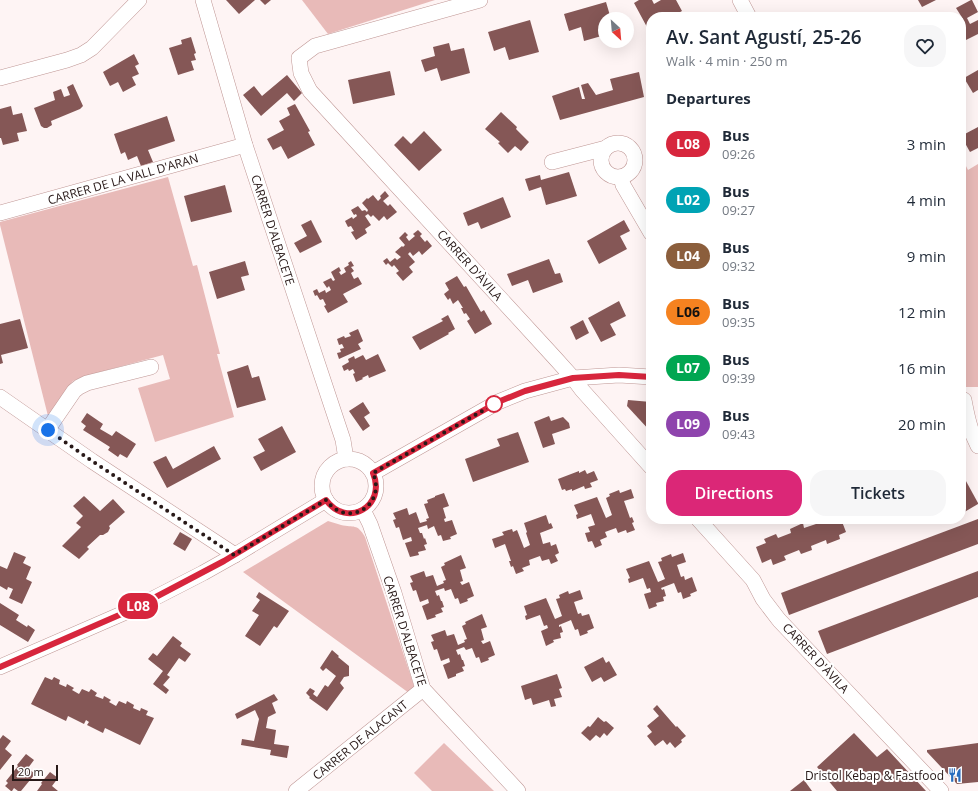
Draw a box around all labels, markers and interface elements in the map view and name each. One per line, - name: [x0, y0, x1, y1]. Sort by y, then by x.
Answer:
- north arrow: [598, 12, 634, 48]
- map controls: [598, 12, 634, 48]
- text: Av. Sant Agustí, 25-26: [666, 24, 862, 50]
- button: heart: [904, 25, 946, 67]
- text: Walk · 4 min · 250 m: [666, 52, 788, 70]
- text: Departures: [666, 88, 751, 108]
- text: Bus: [722, 125, 749, 145]
- text: L08: [676, 134, 700, 153]
- text: 3 min: [907, 134, 946, 154]
- text: 09:26: [722, 145, 755, 163]
- street label: CARRER DE LA VALL D'ARAN: [46, 149, 200, 209]
- street label: CARRER D'ALBACETE: [247, 173, 299, 287]
- text: Bus: [722, 181, 749, 201]
- text: L02: [676, 190, 700, 209]
- text: 4 min: [907, 190, 946, 210]
- text: 09:27: [722, 201, 755, 219]
- street label: CARRER D'ÀVILA: [433, 226, 507, 305]
- text: Bus: [722, 237, 749, 257]
- text: L04: [676, 246, 700, 265]
- text: 9 min: [907, 246, 946, 266]
- text: 09:32: [722, 257, 755, 275]
- text: Bus: [722, 293, 749, 313]
- text: L06: [676, 302, 700, 321]
- text: 12 min: [898, 302, 946, 322]
- text: 09:35: [722, 313, 755, 331]
- text: Bus: [722, 349, 749, 369]
- text: L07: [676, 358, 700, 377]
- text: 16 min: [898, 358, 946, 378]
- text: 09:39: [722, 369, 755, 387]
- unlabelled marker: [485, 395, 503, 413]
- text: Bus: [722, 405, 749, 425]
- text: L09: [676, 414, 700, 433]
- text: 20 min: [898, 414, 946, 434]
- your location: [38, 420, 58, 440]
- text: 09:43: [722, 425, 755, 443]
- button: Directions: [666, 470, 802, 516]
- button: Tickets: [810, 470, 946, 516]
- street label: CARRER D'ALBACETE: [379, 574, 431, 688]
- line badge: L08: [115, 593, 161, 619]
- text: L08: [126, 596, 150, 615]
- street label: CARRER D'ÀVILA: [779, 619, 853, 697]
- street label: CARRER DE ALACANT: [309, 696, 411, 784]
- scale bar: [12, 763, 58, 782]
- text: 20 m: [18, 764, 44, 779]
- place label: Dristol Kebap & Fastfood: [805, 767, 944, 784]
- restaurant icon: Dristol Kebap & Fastfood: [947, 767, 963, 783]

